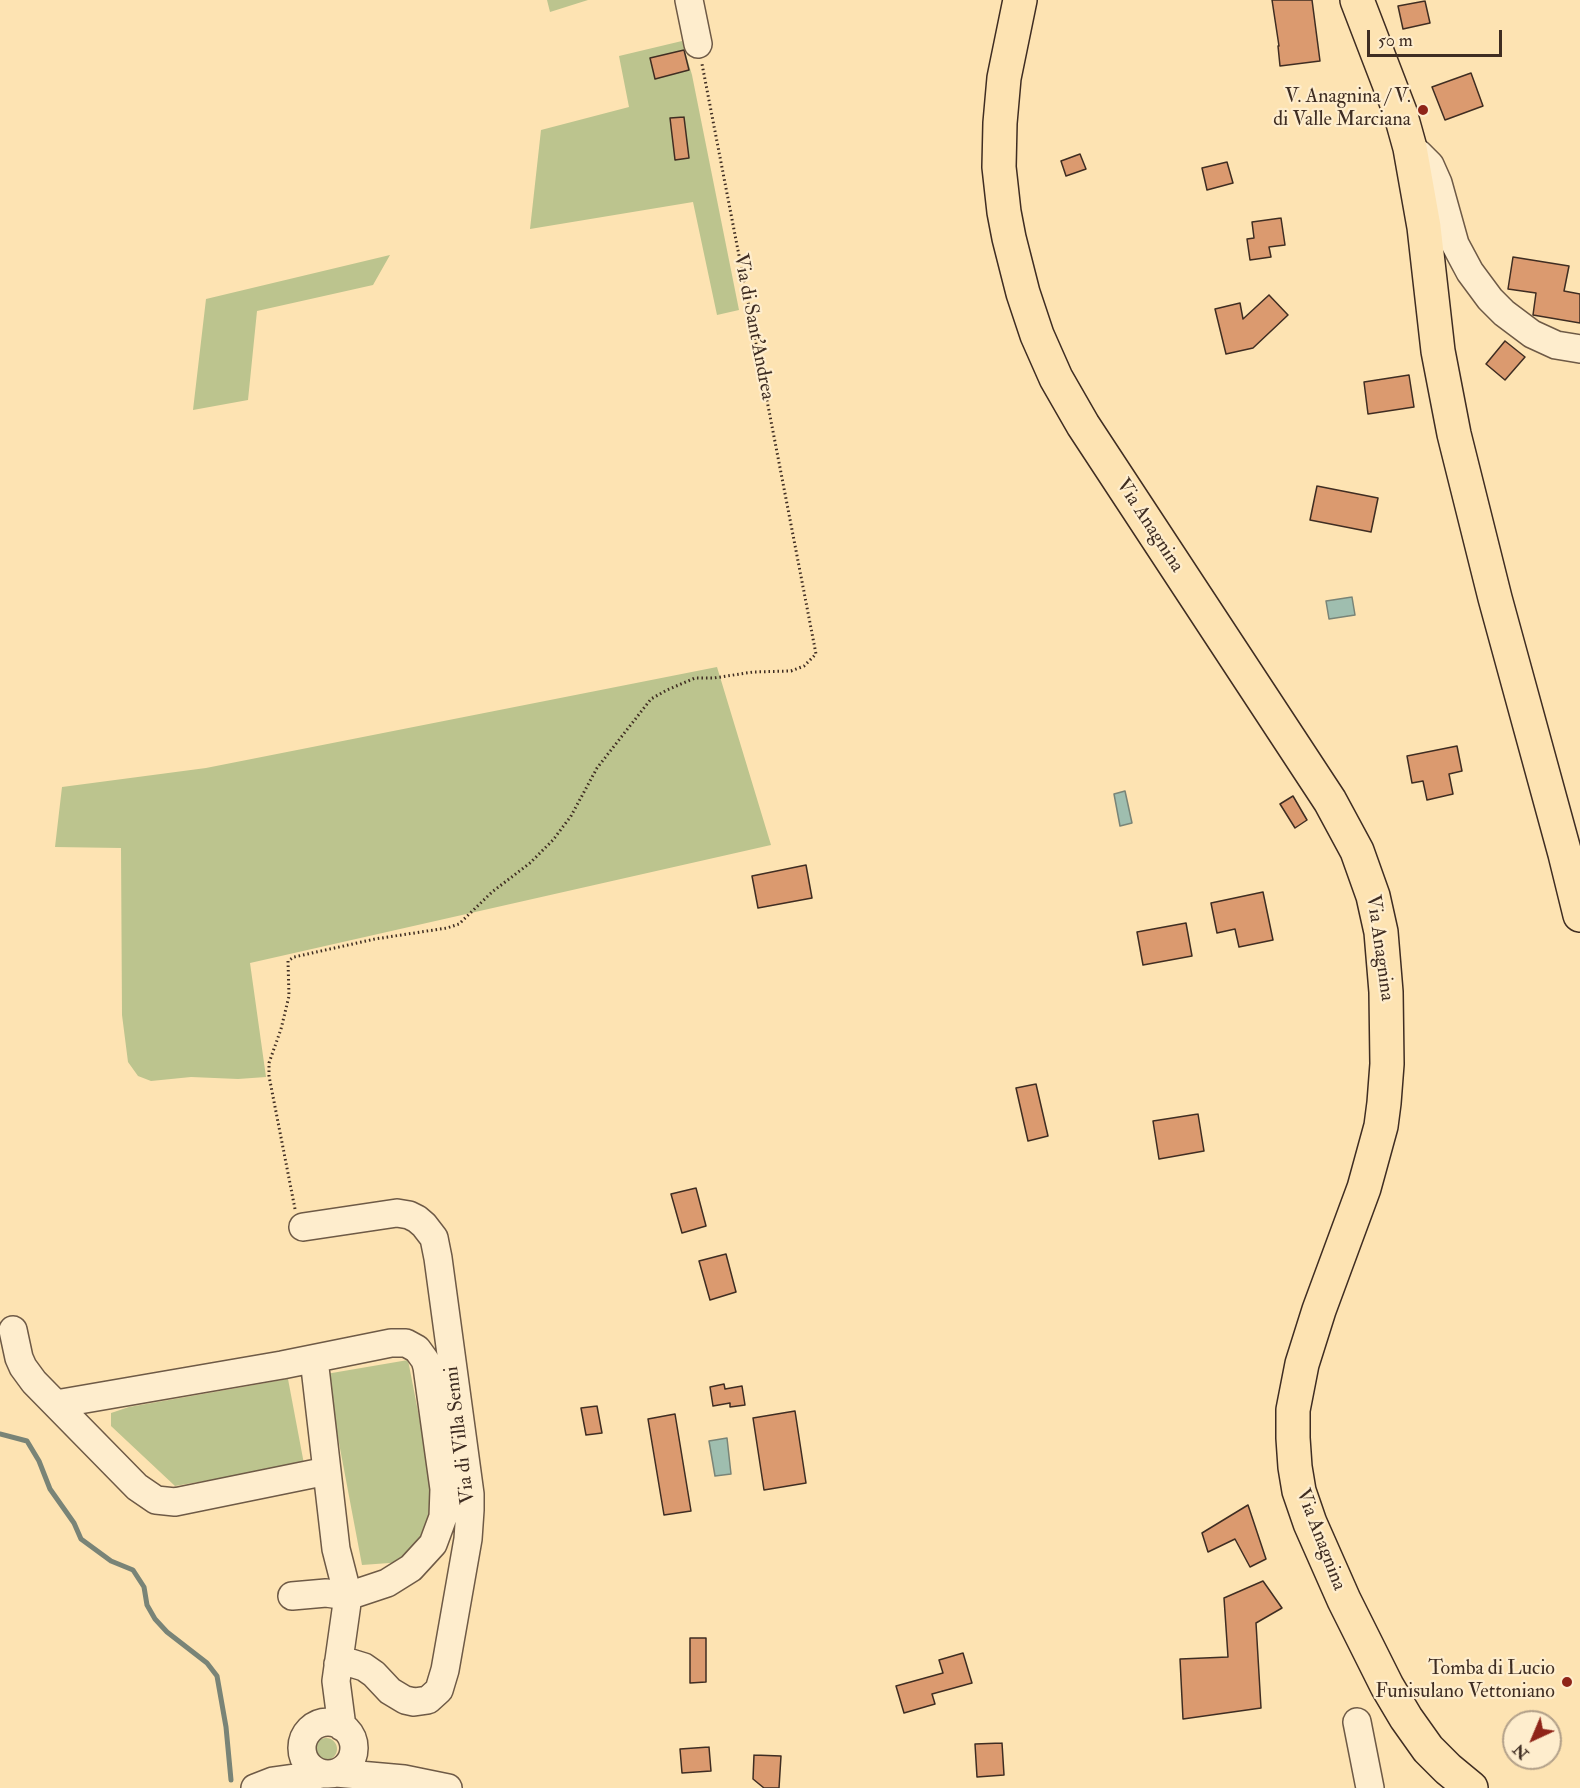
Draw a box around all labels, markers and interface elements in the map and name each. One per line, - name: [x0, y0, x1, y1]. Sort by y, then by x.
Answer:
- scale bar: [1370, 18, 1505, 56]
- text: 50 m: [1378, 29, 1413, 52]
- place label: V. Anagnina / V. di Valle Marciana: [1273, 86, 1411, 133]
- marker: V. Anagnina / V. di Valle Marciana: [1416, 103, 1430, 117]
- street label: Via di Sant'Andrea: [727, 252, 779, 402]
- street label: Via Anagnina: [1110, 475, 1188, 577]
- street label: Via Anagnina: [1360, 893, 1398, 1003]
- street label: Via di Villa Senni: [441, 1365, 481, 1505]
- street label: Via Anagnina: [1290, 1486, 1350, 1594]
- place label: Tomba di Lucio Funisulano Vettoniano: [1375, 1658, 1555, 1705]
- marker: Tomba di Lucio Funisulano Vettoniano: [1560, 1675, 1574, 1689]
- north arrow: [1502, 1710, 1562, 1770]
- text: N: [1509, 1739, 1533, 1764]

